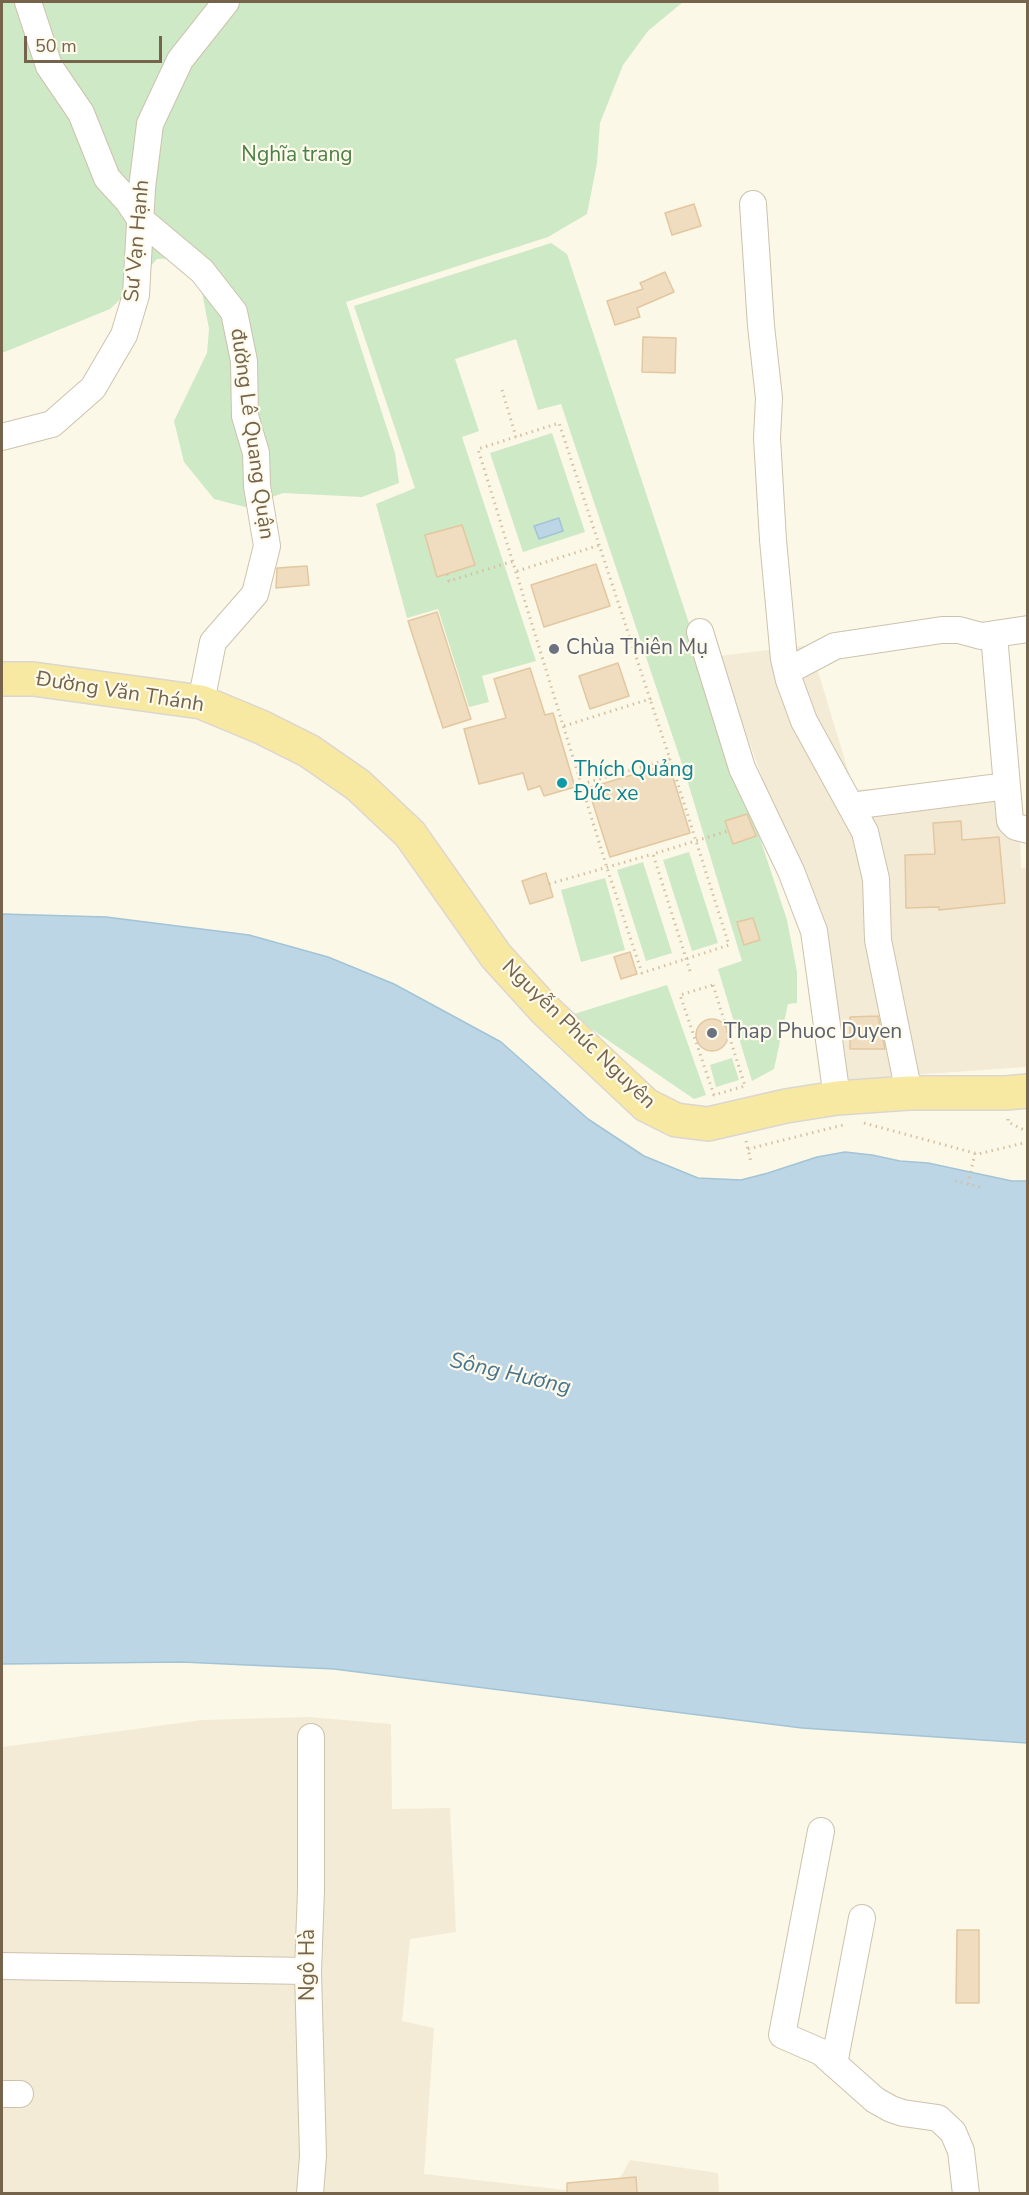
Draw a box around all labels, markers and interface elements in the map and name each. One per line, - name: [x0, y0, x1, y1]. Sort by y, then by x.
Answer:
- scale bar: [27, 24, 165, 62]
- text: 50 m: [35, 34, 77, 58]
- park label: Nghĩa trang: [241, 143, 353, 169]
- street label: Sư Vạn Hạnh: [120, 179, 156, 303]
- street label: đường Lê Quang Quận: [224, 327, 278, 541]
- place label: Chùa Thiên Mụ: [566, 636, 708, 662]
- marker: Chùa Thiên Mụ: [547, 642, 561, 656]
- street label: Đường Văn Thánh: [34, 667, 206, 719]
- place label: Thích Quảng Đức xe: [574, 758, 694, 808]
- marker: Thích Quảng Đức xe: [555, 776, 569, 790]
- street label: Nguyễn Phúc Nguyên: [496, 955, 660, 1115]
- place label: Thap Phuoc Duyen: [724, 1020, 902, 1046]
- marker: Thap Phuoc Duyen: [705, 1026, 719, 1040]
- water label: Sông Hương: [447, 1348, 573, 1402]
- street label: Ngô Hà: [296, 1929, 322, 2001]

